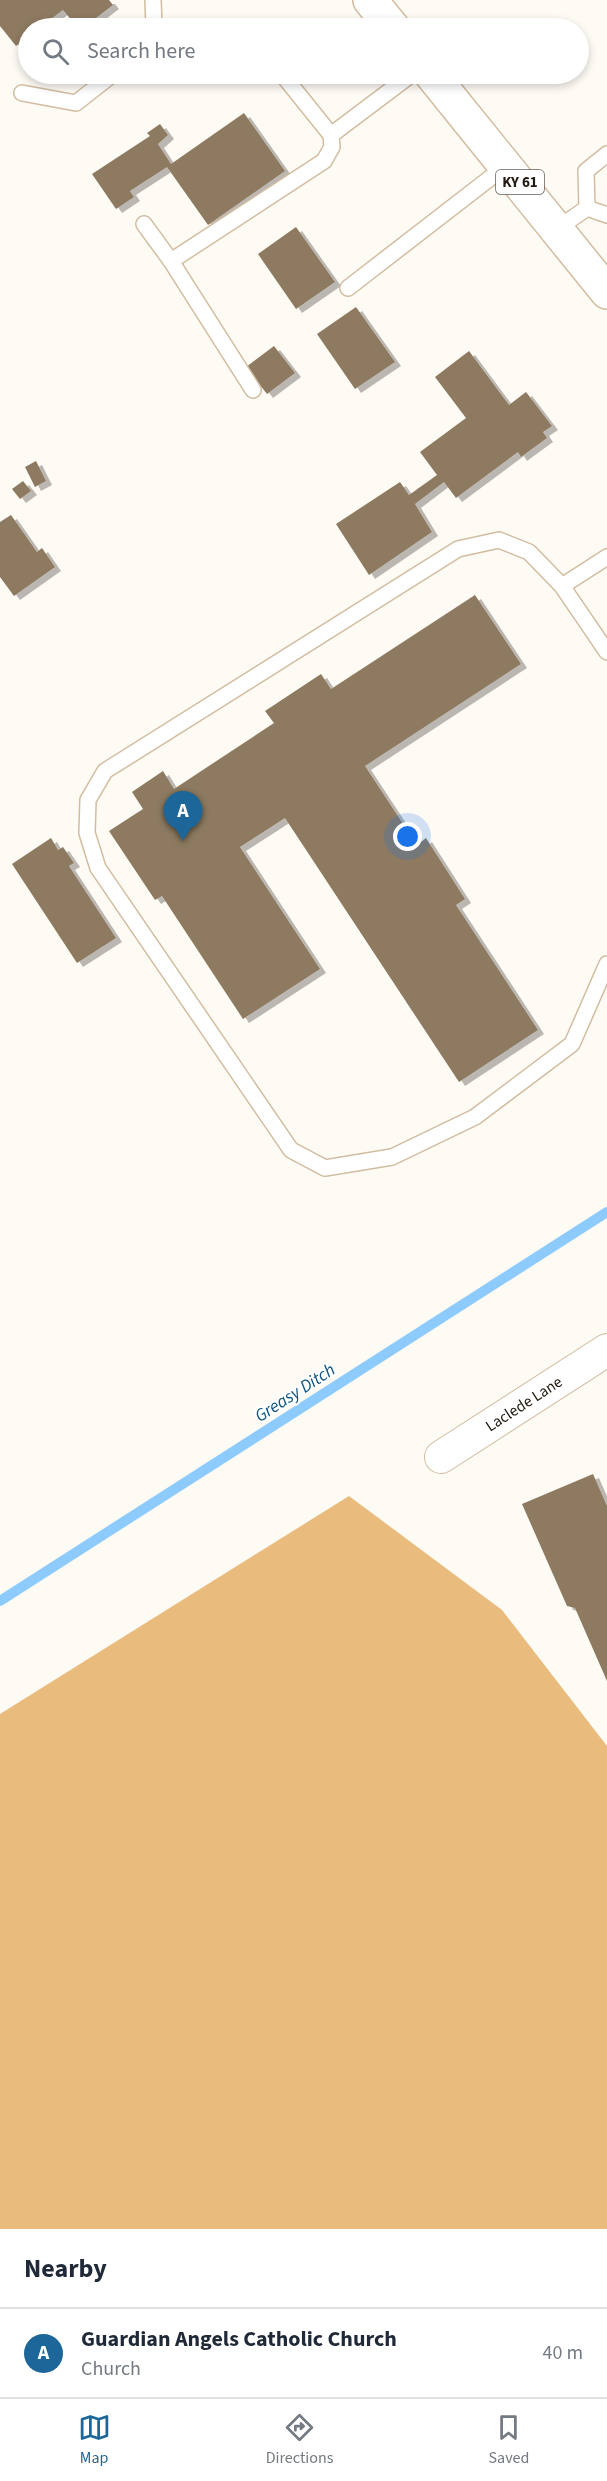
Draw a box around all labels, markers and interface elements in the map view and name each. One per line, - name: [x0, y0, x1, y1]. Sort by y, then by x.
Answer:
- search box: [18, 18, 589, 84]
- icon: search: [39, 35, 72, 68]
- text: Search here: [87, 35, 195, 67]
- road number: KY 61: [496, 170, 544, 194]
- pin: A: [164, 792, 202, 841]
- your location: [393, 822, 422, 851]
- water label: Greasy Ditch: [250, 1358, 340, 1428]
- street label: Laclede Lane: [481, 1371, 567, 1437]
- text: Nearby: [24, 2250, 107, 2287]
- text: Guardian Angels Catholic Church: [81, 2323, 397, 2355]
- text: A: [38, 2339, 49, 2367]
- text: 40 m: [543, 2339, 583, 2367]
- text: Church: [81, 2355, 141, 2383]
- tab: Map: [78, 2411, 111, 2469]
- tab: Directions: [266, 2411, 333, 2469]
- tab: Saved: [489, 2411, 529, 2469]

